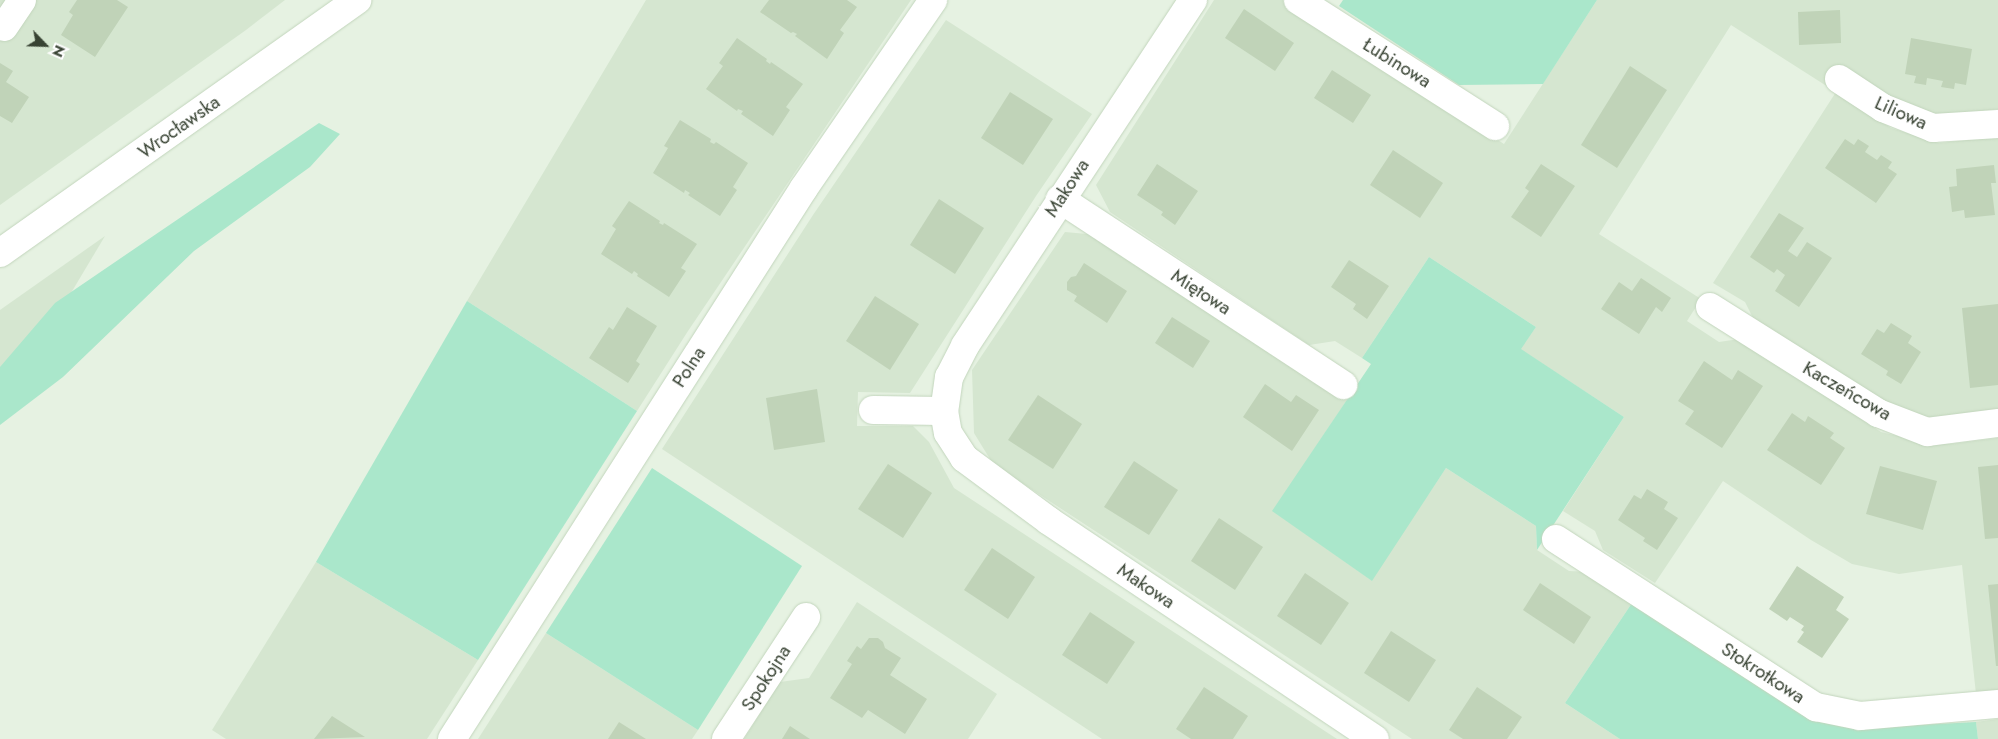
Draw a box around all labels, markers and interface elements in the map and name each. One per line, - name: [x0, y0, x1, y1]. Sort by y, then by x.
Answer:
- north arrow: [20, 20, 70, 70]
- street label: Łubinowa: [1359, 33, 1435, 93]
- text: N: [47, 42, 70, 60]
- street label: Wrocławska: [134, 91, 224, 163]
- street label: Liliowa: [1871, 91, 1931, 135]
- street label: Makowa: [1040, 155, 1094, 221]
- street label: Miętowa: [1167, 264, 1235, 320]
- street label: Polna: [668, 342, 710, 392]
- street label: Kaczeńcowa: [1799, 357, 1895, 425]
- street label: Makowa: [1113, 558, 1179, 614]
- street label: Stokrotkowa: [1717, 638, 1809, 708]
- street label: Spokojna: [736, 641, 796, 715]

